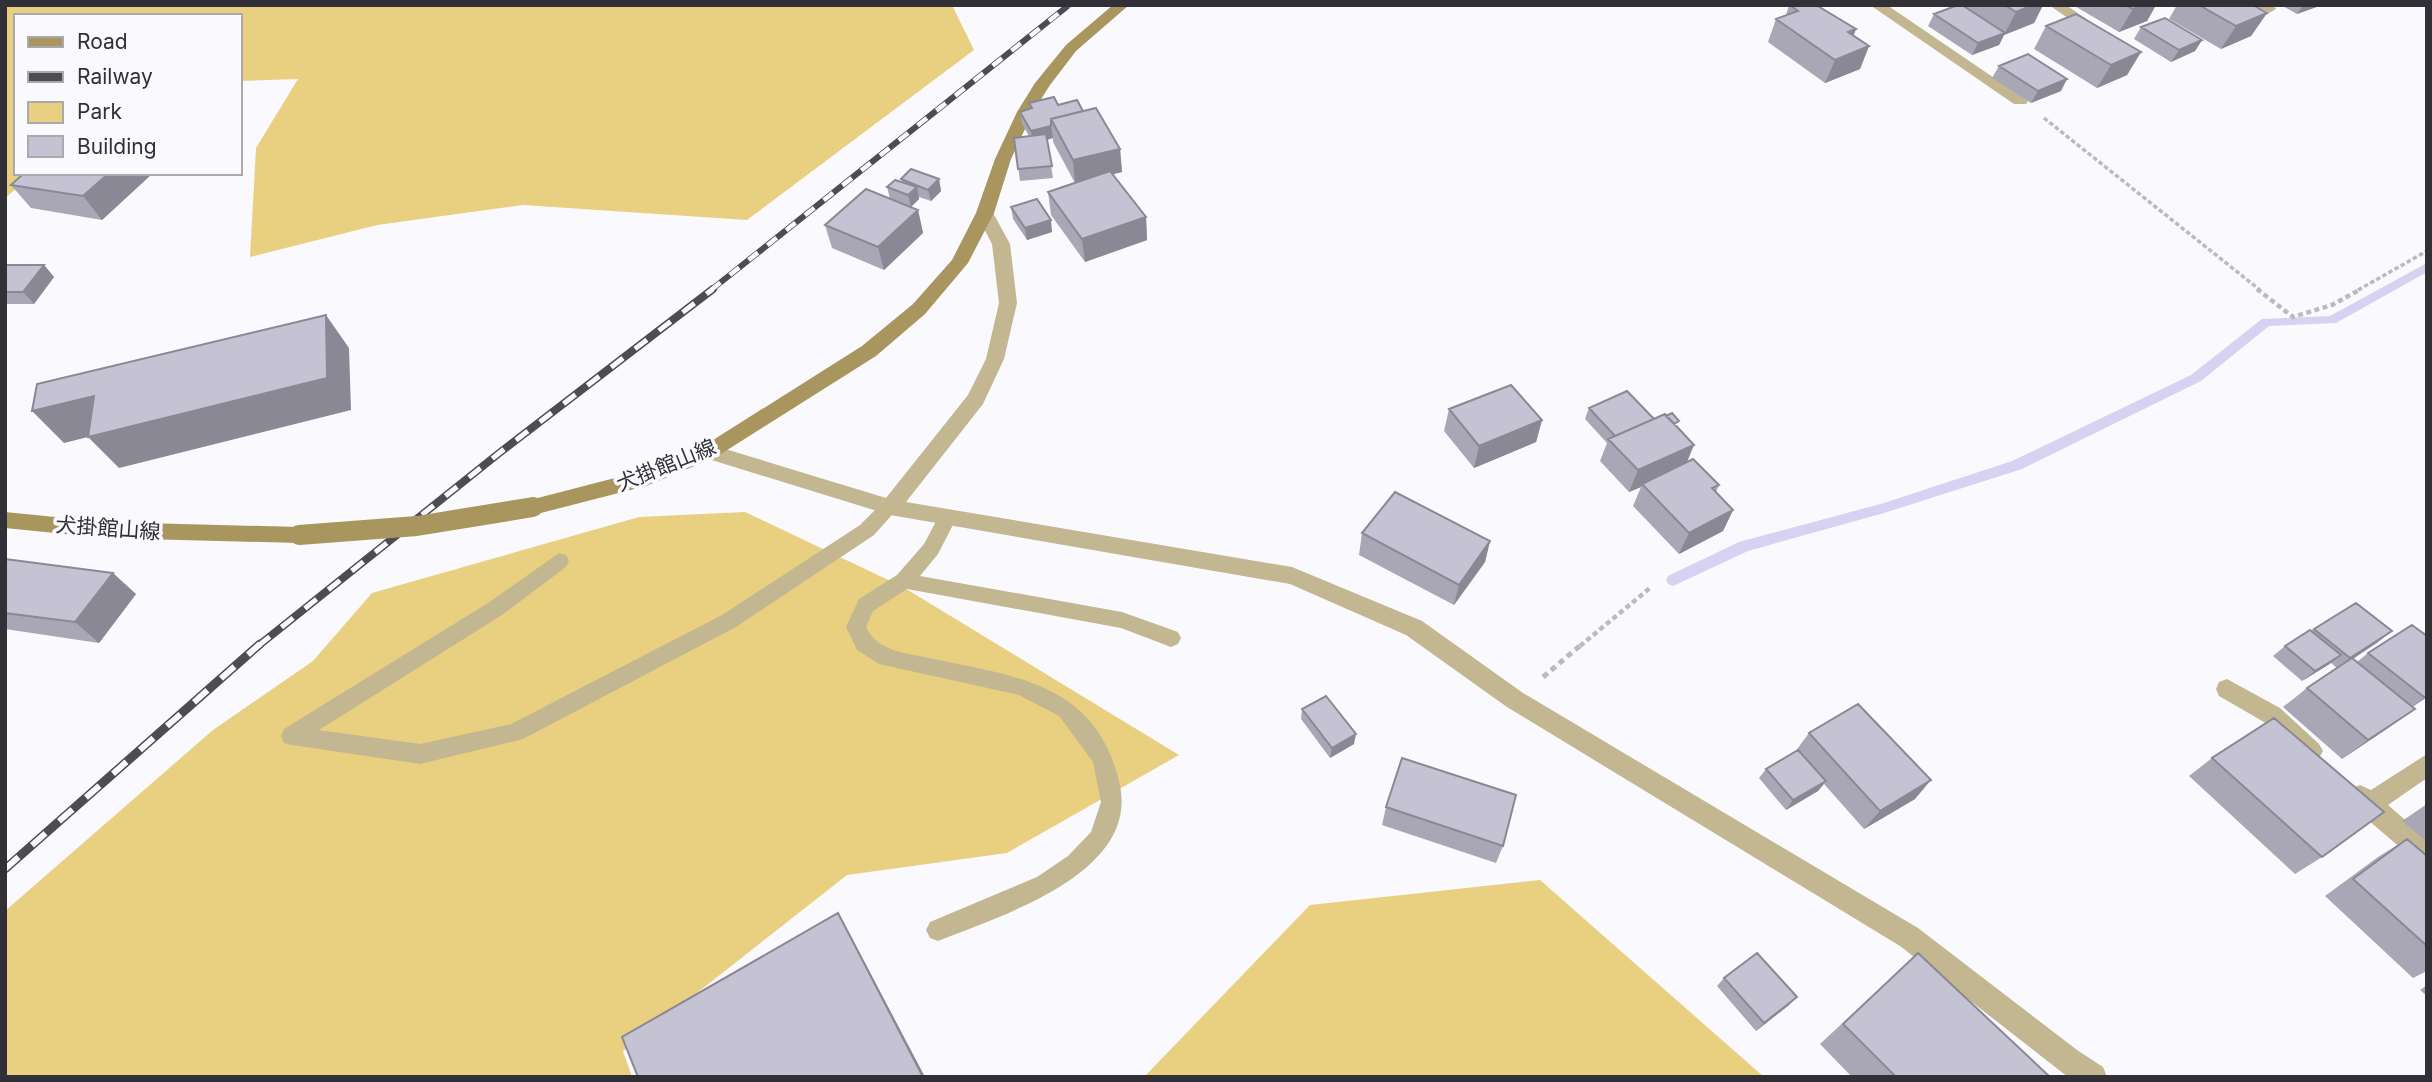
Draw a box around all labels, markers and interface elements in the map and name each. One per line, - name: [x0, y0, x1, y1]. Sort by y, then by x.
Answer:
- legend: [14, 14, 242, 175]
- text: Road: [77, 29, 128, 54]
- text: Railway: [77, 64, 153, 89]
- text: Park: [77, 99, 122, 124]
- text: Building: [77, 134, 157, 159]
- street label: 犬掛館山線: [613, 434, 719, 496]
- street label: 犬掛館山線: [55, 512, 161, 544]

